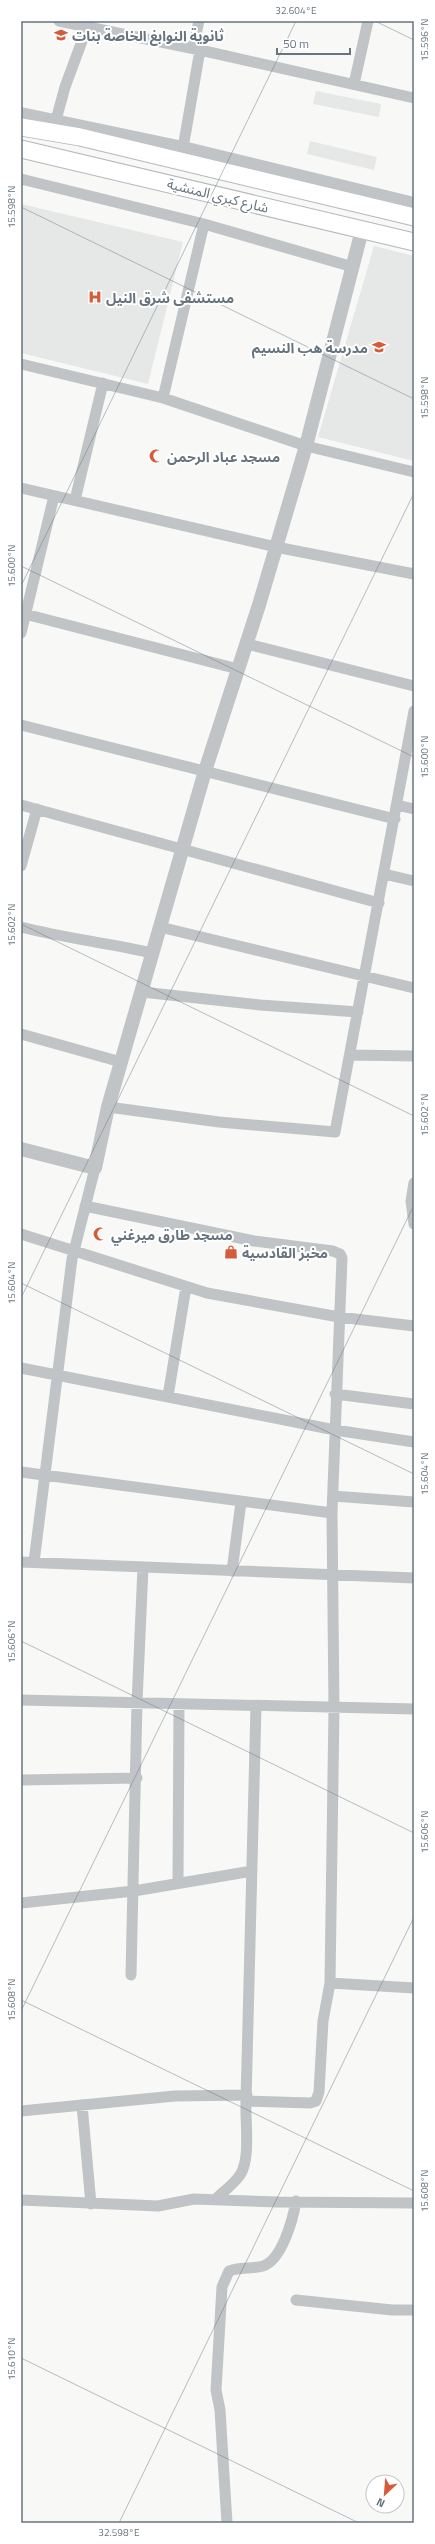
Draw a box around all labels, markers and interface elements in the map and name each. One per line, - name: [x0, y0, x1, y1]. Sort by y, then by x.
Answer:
- text: 32.604°E: [275, 3, 317, 18]
- text: 15.596°N: [417, 19, 432, 61]
- place label: ثانوية النوابغ الخاصة بنات: [72, 25, 224, 46]
- school or university icon: ثانوية النوابغ الخاصة بنات: [53, 27, 69, 43]
- scale bar: [277, 30, 350, 56]
- text: 50 m: [283, 34, 309, 53]
- street label: شارع كبري المنشية: [165, 172, 271, 219]
- text: 15.598°N: [4, 186, 19, 228]
- place label: مستشفى شرق النيل: [106, 287, 234, 308]
- hospital icon: مستشفى شرق النيل: [87, 289, 103, 305]
- place label: مدرسة هب النسيم: [252, 337, 368, 359]
- school or university icon: مدرسة هب النسيم: [371, 339, 387, 355]
- text: 15.598°N: [417, 377, 432, 419]
- place label: مسجد عباد الرحمن: [167, 446, 280, 467]
- mosque icon: مسجد عباد الرحمن: [148, 448, 164, 464]
- text: 15.600°N: [4, 545, 19, 587]
- text: 15.600°N: [417, 736, 432, 778]
- text: 15.602°N: [4, 904, 19, 946]
- text: 15.602°N: [417, 1094, 432, 1136]
- place label: مسجد طارق ميرغني: [111, 1224, 233, 1246]
- mosque icon: مسجد طارق ميرغني: [92, 1226, 108, 1242]
- place label: مخبز القادسية: [242, 1242, 328, 1263]
- shop icon: مخبز القادسية: [223, 1244, 239, 1260]
- text: 15.604°N: [4, 1262, 19, 1304]
- text: 15.604°N: [417, 1453, 432, 1495]
- text: 15.606°N: [4, 1621, 19, 1663]
- text: 15.606°N: [417, 1811, 432, 1853]
- text: 15.608°N: [4, 1979, 19, 2021]
- text: 15.608°N: [417, 2170, 432, 2212]
- text: 15.610°N: [4, 2338, 19, 2380]
- north arrow: [365, 2474, 405, 2514]
- text: N: [374, 2494, 388, 2512]
- text: 32.598°E: [98, 2525, 140, 2540]

